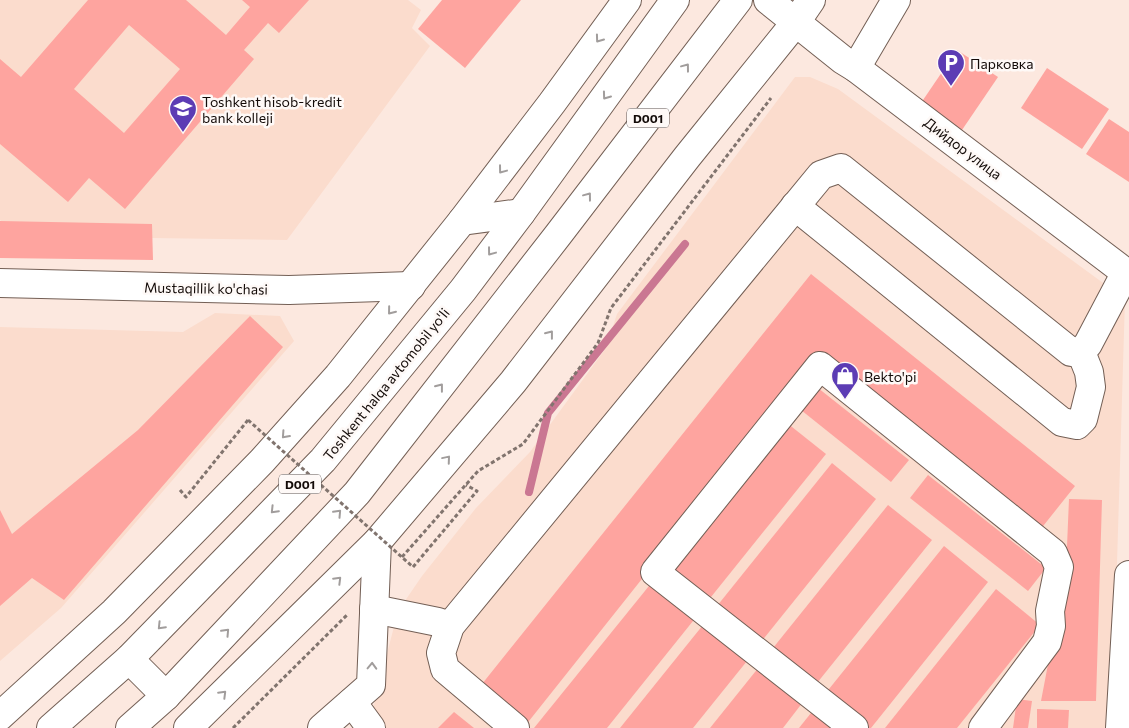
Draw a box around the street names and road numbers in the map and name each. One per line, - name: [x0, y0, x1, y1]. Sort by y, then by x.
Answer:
- road number: D001: [627, 109, 669, 128]
- street label: Дийдор улица: [921, 113, 1005, 183]
- street label: Mustaqillik ko'chasi: [144, 278, 268, 298]
- street label: Toshkent halqa avtomobil yo'li: [319, 304, 453, 464]
- road number: D001: [279, 474, 321, 494]

